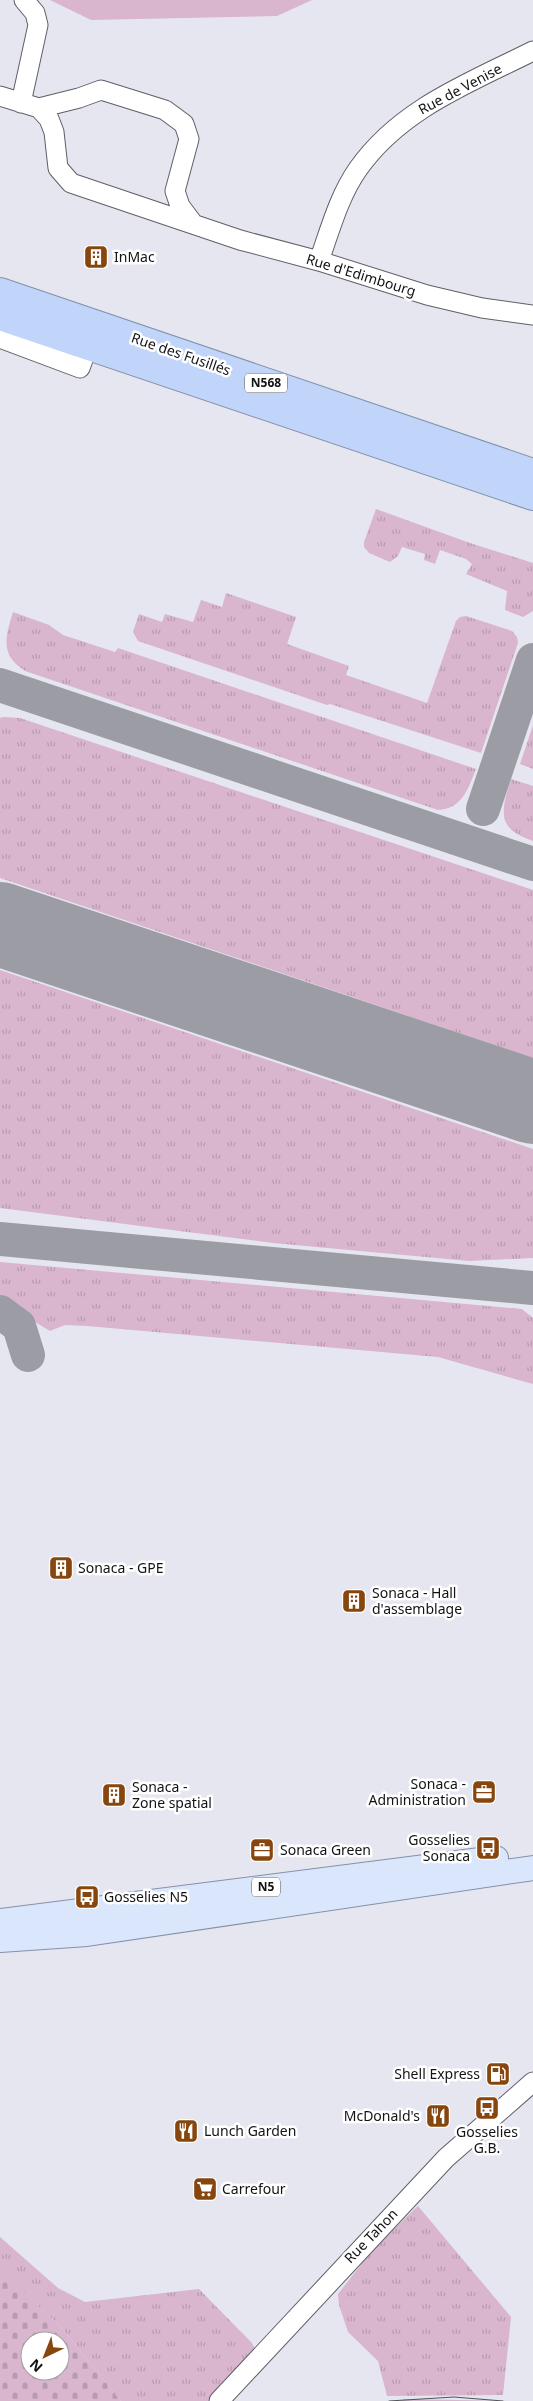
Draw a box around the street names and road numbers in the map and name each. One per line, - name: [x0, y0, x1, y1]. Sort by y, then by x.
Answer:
- street label: Rue de Venise: [415, 59, 505, 119]
- street label: Rue d'Edimbourg: [304, 249, 418, 300]
- street label: Rue des Fusillés: [129, 328, 234, 380]
- road number: N568: [245, 373, 287, 392]
- road number: N5: [252, 1878, 280, 1896]
- street label: Rue Tahon: [340, 2204, 402, 2267]

